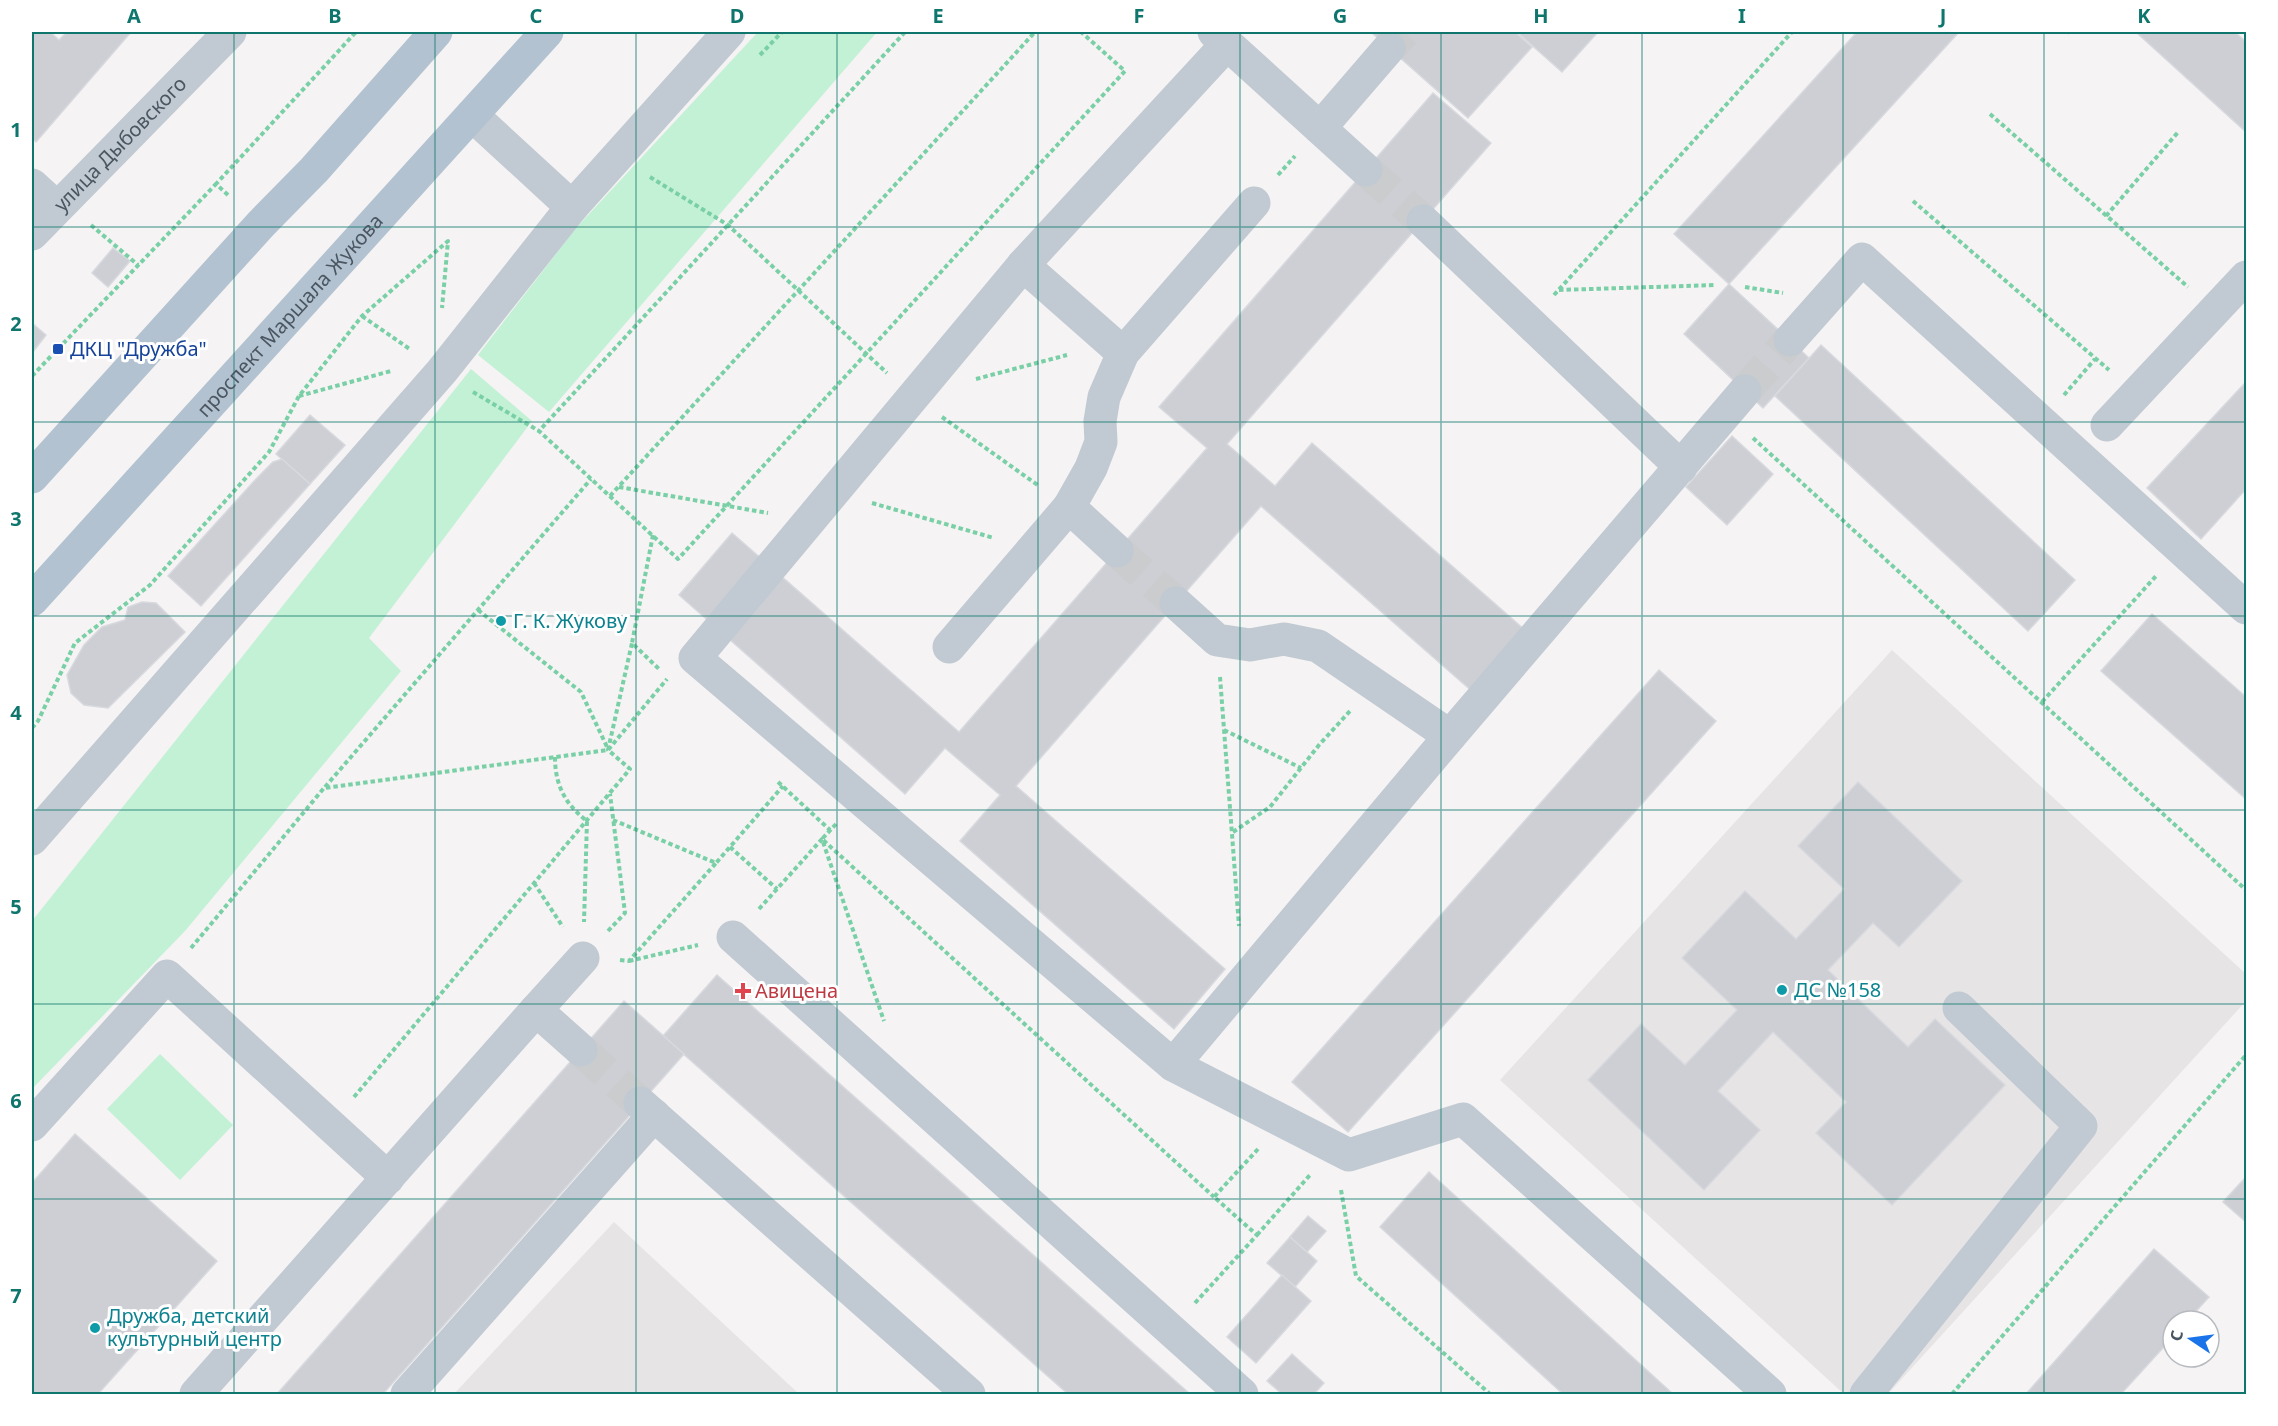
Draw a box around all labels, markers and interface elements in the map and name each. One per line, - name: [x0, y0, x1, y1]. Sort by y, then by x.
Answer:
- text: A: [127, 2, 141, 29]
- text: B: [328, 2, 342, 29]
- text: C: [530, 2, 543, 29]
- text: D: [730, 2, 744, 29]
- text: E: [932, 2, 944, 29]
- text: F: [1134, 2, 1144, 29]
- text: G: [1333, 2, 1347, 29]
- text: H: [1533, 2, 1549, 29]
- text: I: [1738, 2, 1746, 29]
- text: J: [1938, 2, 1946, 29]
- text: K: [2137, 2, 2151, 29]
- street label: улица Дыбовского: [47, 70, 192, 217]
- text: 1: [10, 116, 22, 143]
- street label: проспект Маршала Жукова: [190, 208, 389, 423]
- text: 2: [10, 310, 22, 337]
- place label: ДКЦ "Дружба": [70, 335, 207, 362]
- marker: ДКЦ "Дружба": [51, 342, 65, 356]
- text: 3: [10, 505, 22, 532]
- place label: Г. К. Жукову: [513, 607, 628, 634]
- marker: Г. К. Жукову: [494, 614, 508, 628]
- text: 4: [10, 699, 22, 726]
- text: 5: [10, 893, 22, 920]
- place label: ДС №158: [1794, 976, 1881, 1003]
- place label: Авицена: [755, 977, 838, 1004]
- marker: ДС №158: [1775, 983, 1789, 997]
- marker: Авицена: [736, 984, 750, 998]
- text: 6: [10, 1087, 22, 1114]
- text: 7: [10, 1282, 22, 1309]
- place label: Дружба, детский культурный центр: [107, 1302, 282, 1352]
- north arrow: [2161, 1309, 2221, 1369]
- marker: Дружба, детский культурный центр: [88, 1321, 102, 1335]
- text: С: [2165, 1328, 2188, 1343]

